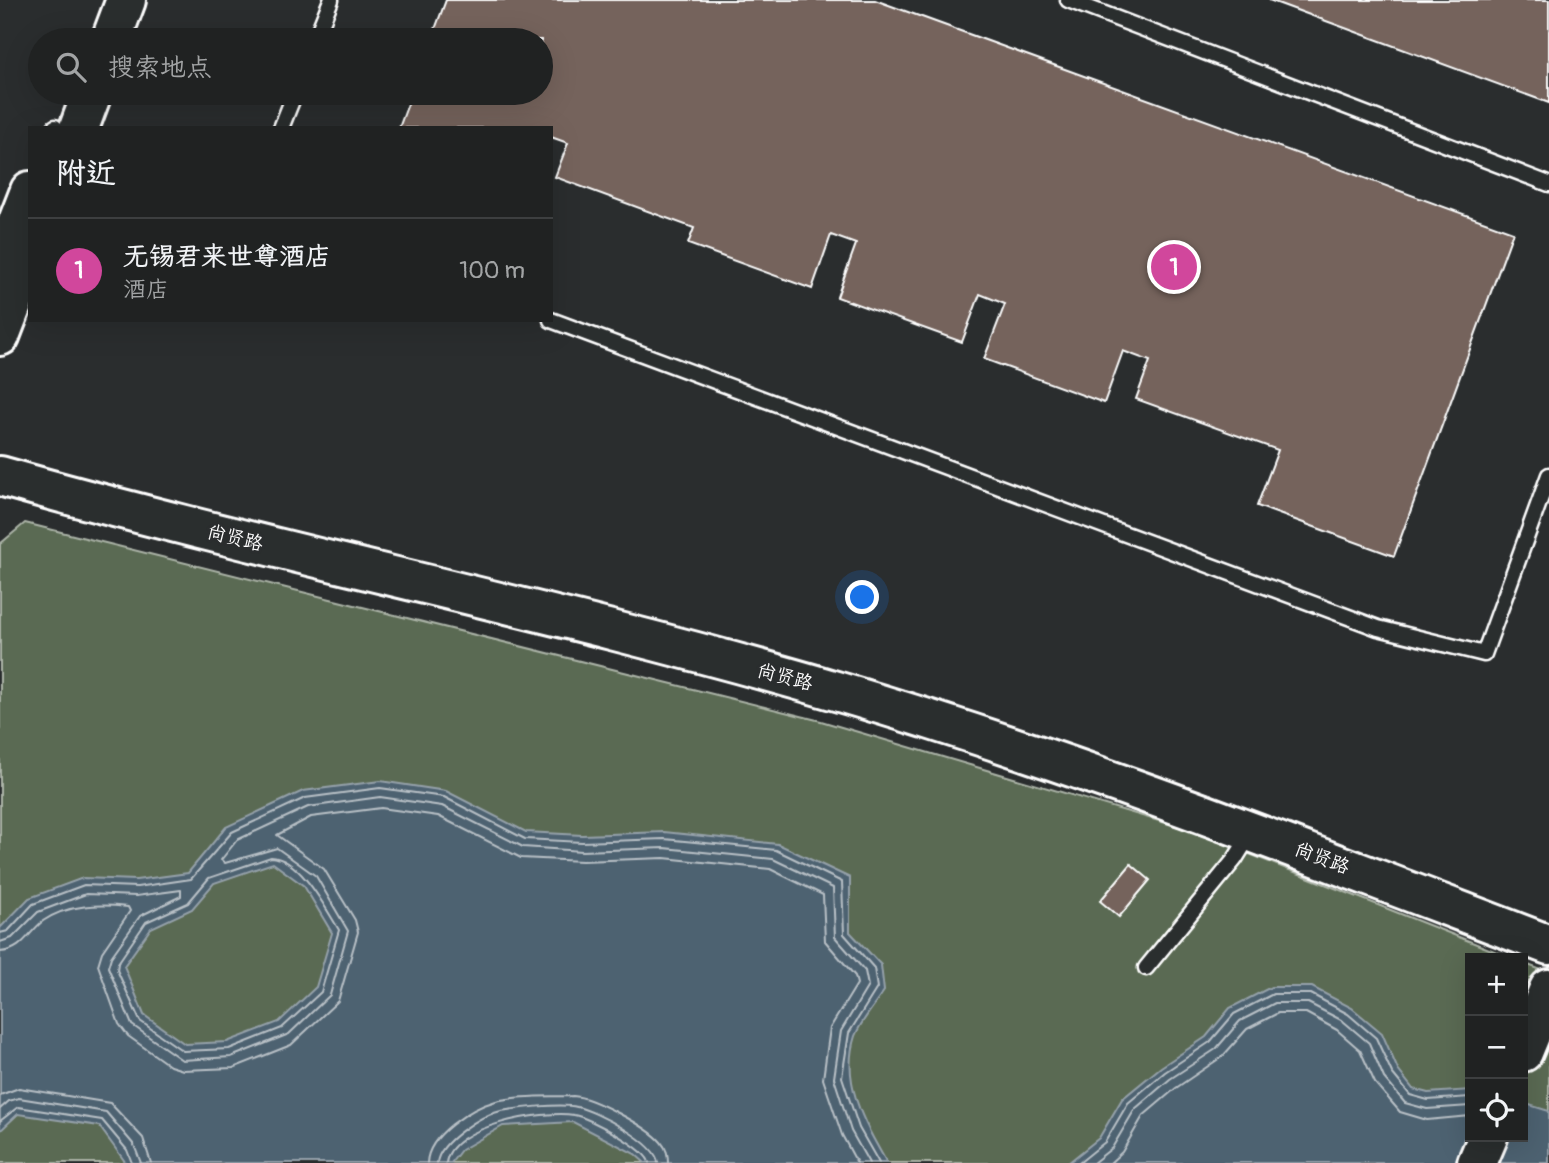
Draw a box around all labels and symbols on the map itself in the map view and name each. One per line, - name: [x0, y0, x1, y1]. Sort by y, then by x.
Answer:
- pin: 1: [1151, 241, 1197, 293]
- street label: 尚贤路: [204, 519, 266, 557]
- your location: [845, 580, 879, 614]
- street label: 尚贤路: [754, 658, 816, 696]
- street label: 尚贤路: [1291, 837, 1353, 879]

